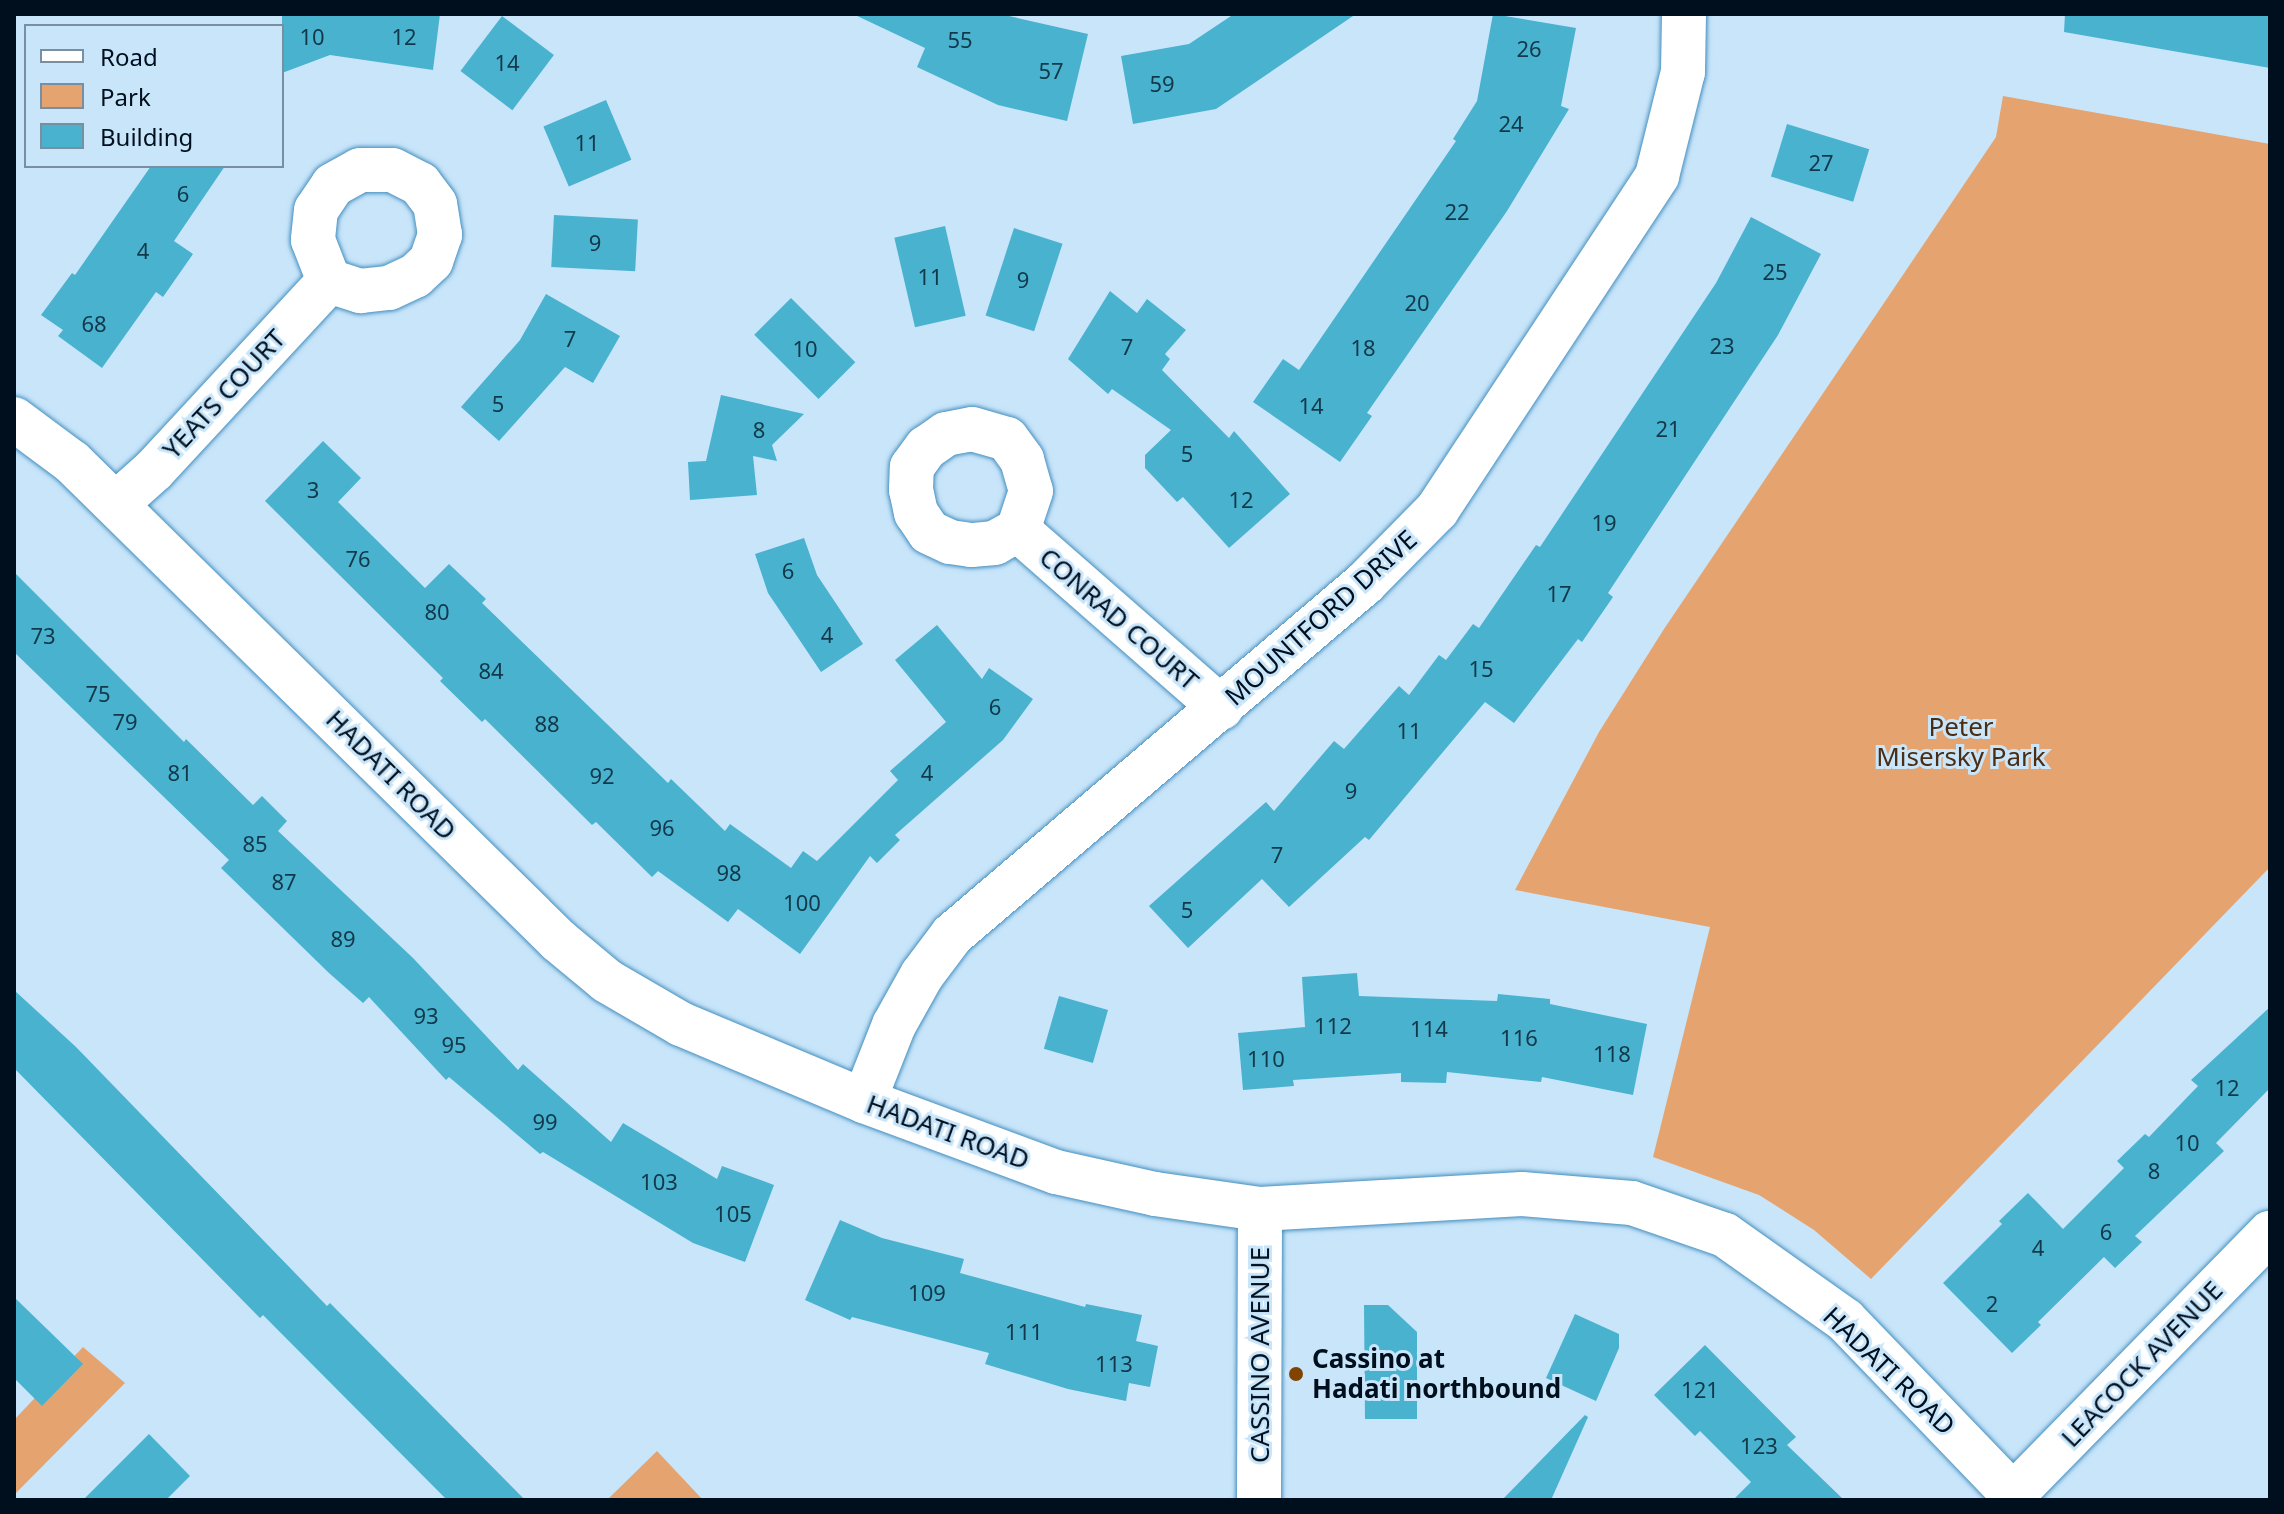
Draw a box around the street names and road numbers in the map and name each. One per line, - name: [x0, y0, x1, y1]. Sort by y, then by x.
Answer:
- street label: YEATS COURT: [156, 323, 292, 465]
- street label: MOUNTFORD DRIVE: [1219, 524, 1423, 712]
- street label: CONRAD COURT: [1033, 542, 1205, 696]
- street label: HADATI ROAD: [320, 704, 462, 846]
- street label: HADATI ROAD: [862, 1088, 1034, 1176]
- street label: CASSINO AVENUE: [1244, 1247, 1276, 1463]
- street label: LEACOCK AVENUE: [2055, 1275, 2229, 1453]
- street label: HADATI ROAD: [1817, 1300, 1961, 1442]

